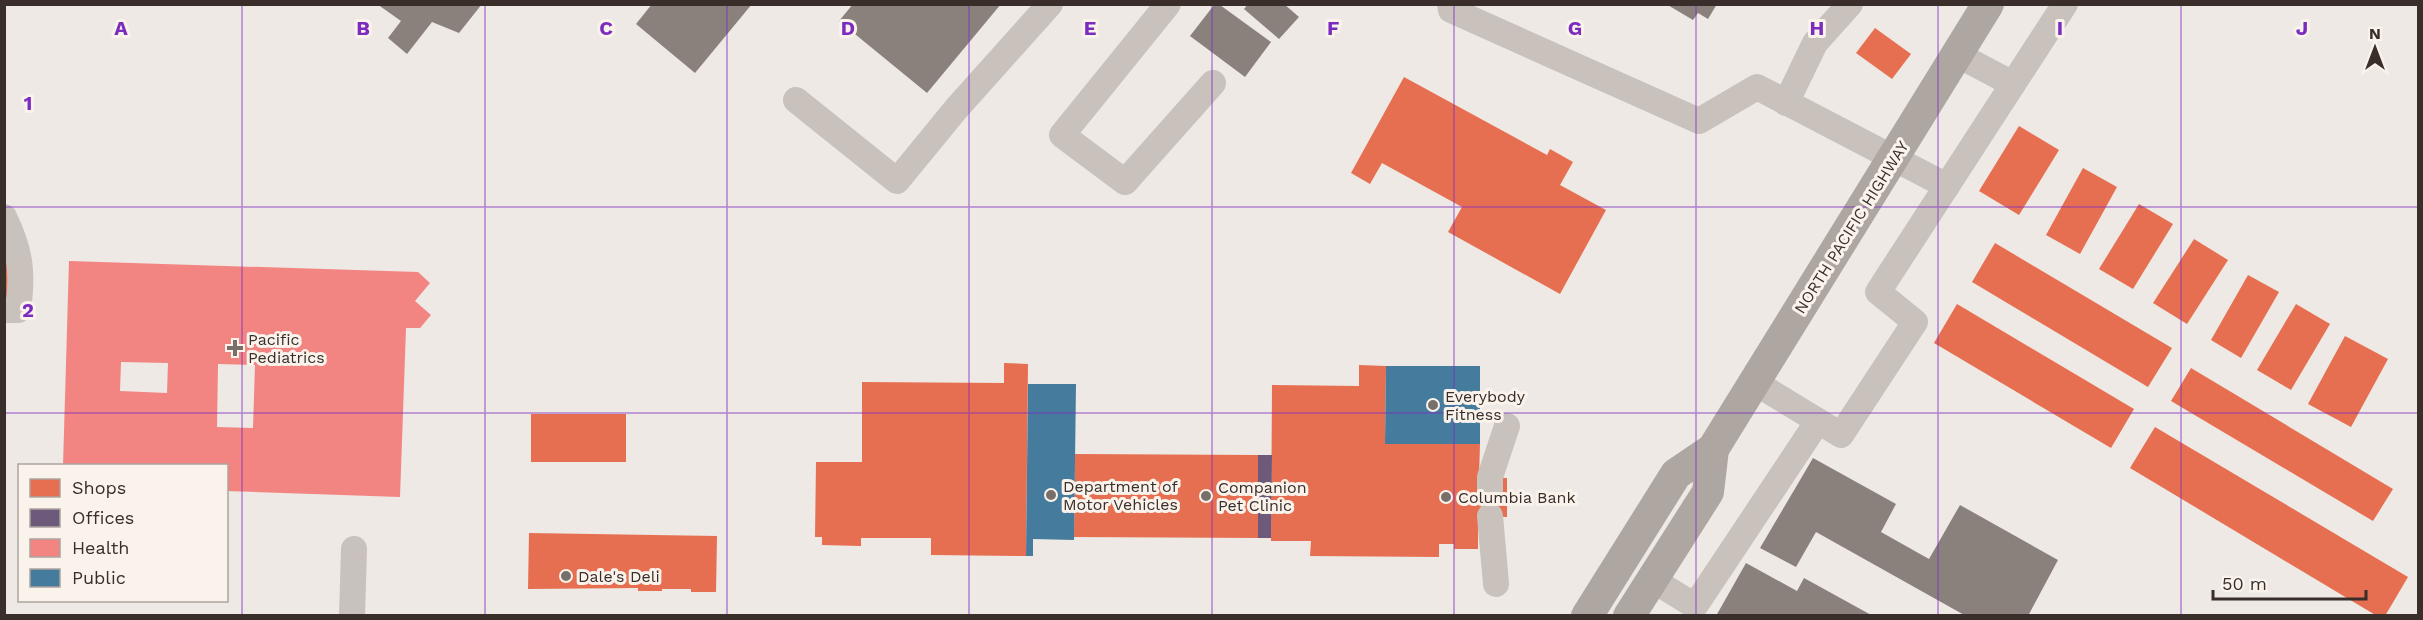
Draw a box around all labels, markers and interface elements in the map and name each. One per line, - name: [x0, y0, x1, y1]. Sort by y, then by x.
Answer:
- text: A: [114, 16, 128, 40]
- text: B: [356, 16, 370, 40]
- text: C: [599, 16, 613, 40]
- text: D: [841, 16, 855, 40]
- text: E: [1084, 16, 1096, 40]
- text: F: [1327, 16, 1339, 40]
- text: G: [1568, 16, 1582, 40]
- text: H: [1810, 16, 1824, 40]
- text: I: [2057, 16, 2063, 40]
- text: J: [2296, 16, 2308, 40]
- north arrow: [2345, 18, 2405, 78]
- text: N: [2369, 24, 2381, 43]
- text: 1: [24, 91, 32, 115]
- street label: NORTH PACIFIC HIGHWAY: [1790, 137, 1912, 317]
- text: 2: [22, 298, 34, 322]
- place label: Pacific Pediatrics: [248, 330, 325, 367]
- marker: Pacific Pediatrics: [226, 339, 244, 357]
- place label: Everybody Fitness: [1445, 387, 1526, 424]
- marker: Everybody Fitness: [1426, 398, 1440, 412]
- legend: [18, 464, 228, 602]
- text: Shops: [72, 477, 126, 498]
- place label: Department of Motor Vehicles: [1063, 477, 1178, 514]
- place label: Companion Pet Clinic: [1218, 478, 1307, 515]
- marker: Department of Motor Vehicles: [1044, 488, 1058, 502]
- place label: Columbia Bank: [1458, 488, 1576, 507]
- marker: Companion Pet Clinic: [1199, 489, 1213, 503]
- marker: Columbia Bank: [1439, 490, 1453, 504]
- text: Offices: [72, 507, 134, 528]
- text: Health: [72, 537, 129, 558]
- scale bar: [2213, 563, 2366, 601]
- text: Public: [72, 567, 126, 588]
- place label: Dale's Deli: [578, 567, 660, 586]
- marker: Dale's Deli: [559, 569, 573, 583]
- text: 50 m: [2222, 573, 2267, 594]

